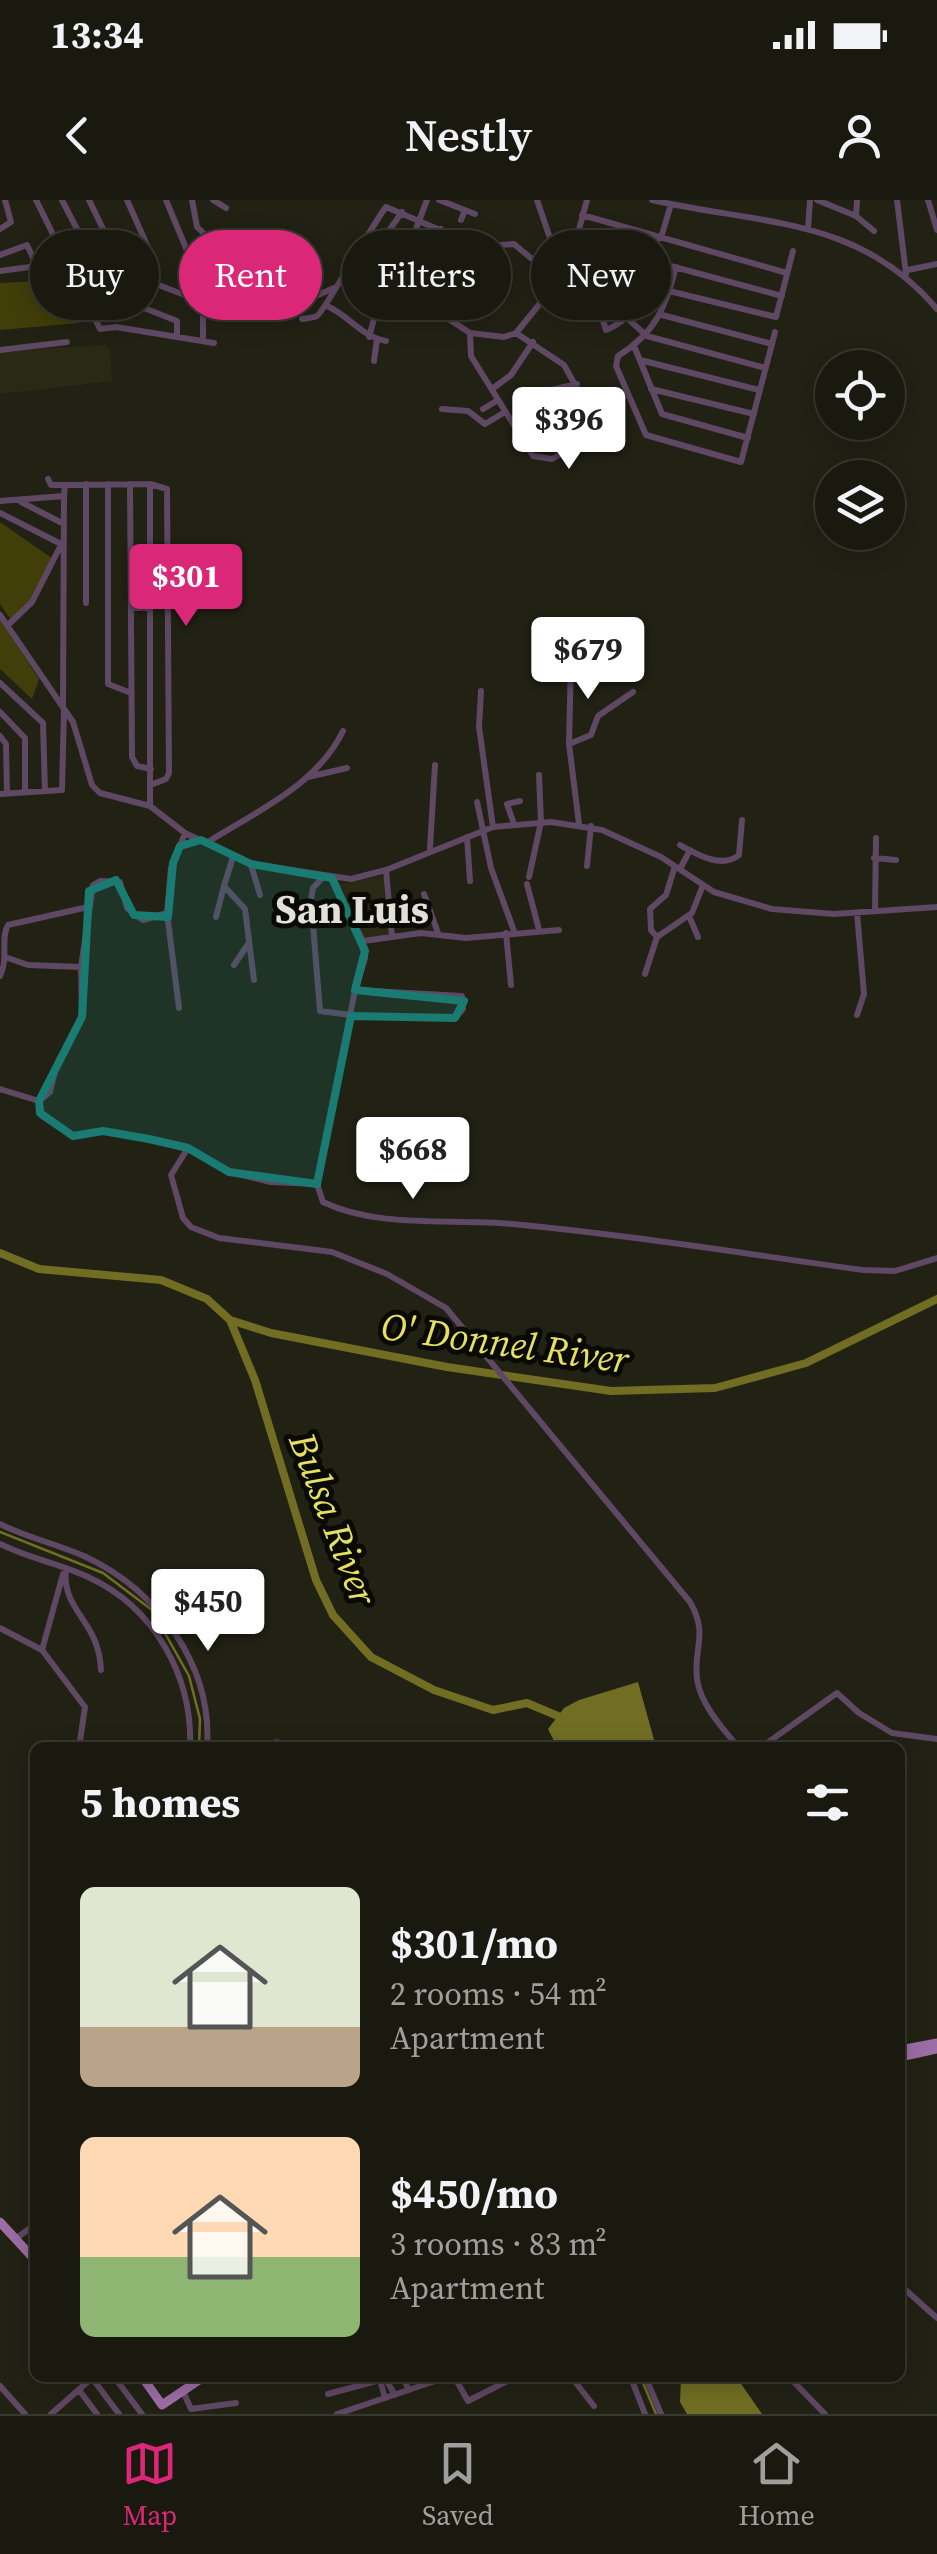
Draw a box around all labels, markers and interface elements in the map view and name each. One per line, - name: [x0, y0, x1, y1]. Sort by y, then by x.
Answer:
- text: 13:34: [50, 9, 144, 61]
- text: Nestly: [405, 104, 532, 166]
- icon: back: [50, 108, 105, 163]
- icon: person: [832, 108, 887, 163]
- chip: Buy: [30, 230, 159, 320]
- chip: Rent: [179, 230, 322, 320]
- chip: Filters: [342, 230, 511, 320]
- chip: New: [531, 230, 671, 320]
- map controls: [815, 350, 905, 550]
- button: locate: [815, 350, 905, 440]
- pin: $396: [510, 387, 628, 472]
- text: $396: [534, 397, 604, 441]
- button: layers: [815, 460, 905, 550]
- pin: $301: [127, 544, 245, 629]
- text: $301: [151, 554, 221, 598]
- pin: $679: [529, 617, 647, 702]
- text: $679: [553, 627, 623, 671]
- district label: San Luis: [275, 882, 429, 936]
- pin: $668: [354, 1117, 472, 1202]
- text: $668: [378, 1127, 448, 1171]
- water label: O' Donnel River: [378, 1300, 634, 1386]
- water label: Bulsa River: [276, 1424, 390, 1614]
- pin: $450: [149, 1569, 267, 1654]
- text: $450: [173, 1579, 243, 1623]
- text: 5 homes: [80, 1773, 240, 1831]
- icon: filters: [800, 1775, 855, 1830]
- text: $301/mo: [390, 1914, 558, 1972]
- icon: home: [160, 1927, 280, 2047]
- text: 2 rooms · 54 m²: [390, 1972, 607, 2016]
- text: Apartment: [390, 2016, 544, 2060]
- text: $450/mo: [390, 2164, 558, 2222]
- icon: home: [160, 2177, 280, 2297]
- text: 3 rooms · 83 m²: [390, 2222, 607, 2266]
- text: Apartment: [390, 2266, 544, 2310]
- tab: Map: [122, 2436, 177, 2534]
- tab: Saved: [422, 2436, 494, 2534]
- tab: Home: [738, 2436, 815, 2534]

